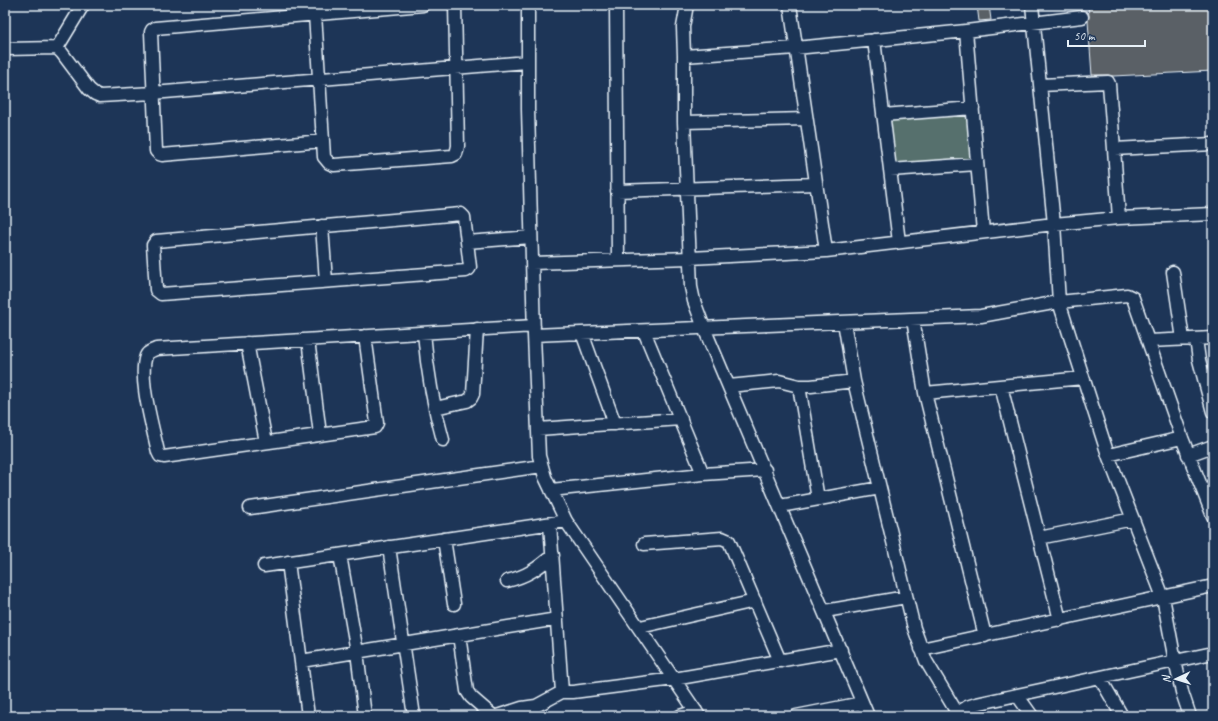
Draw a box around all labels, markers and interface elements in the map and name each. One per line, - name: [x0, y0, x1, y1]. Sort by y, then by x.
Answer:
- scale bar: [1068, 22, 1145, 48]
- text: 50 m: [1074, 28, 1096, 44]
- north arrow: [1156, 659, 1196, 699]
- text: N: [1159, 674, 1173, 684]

